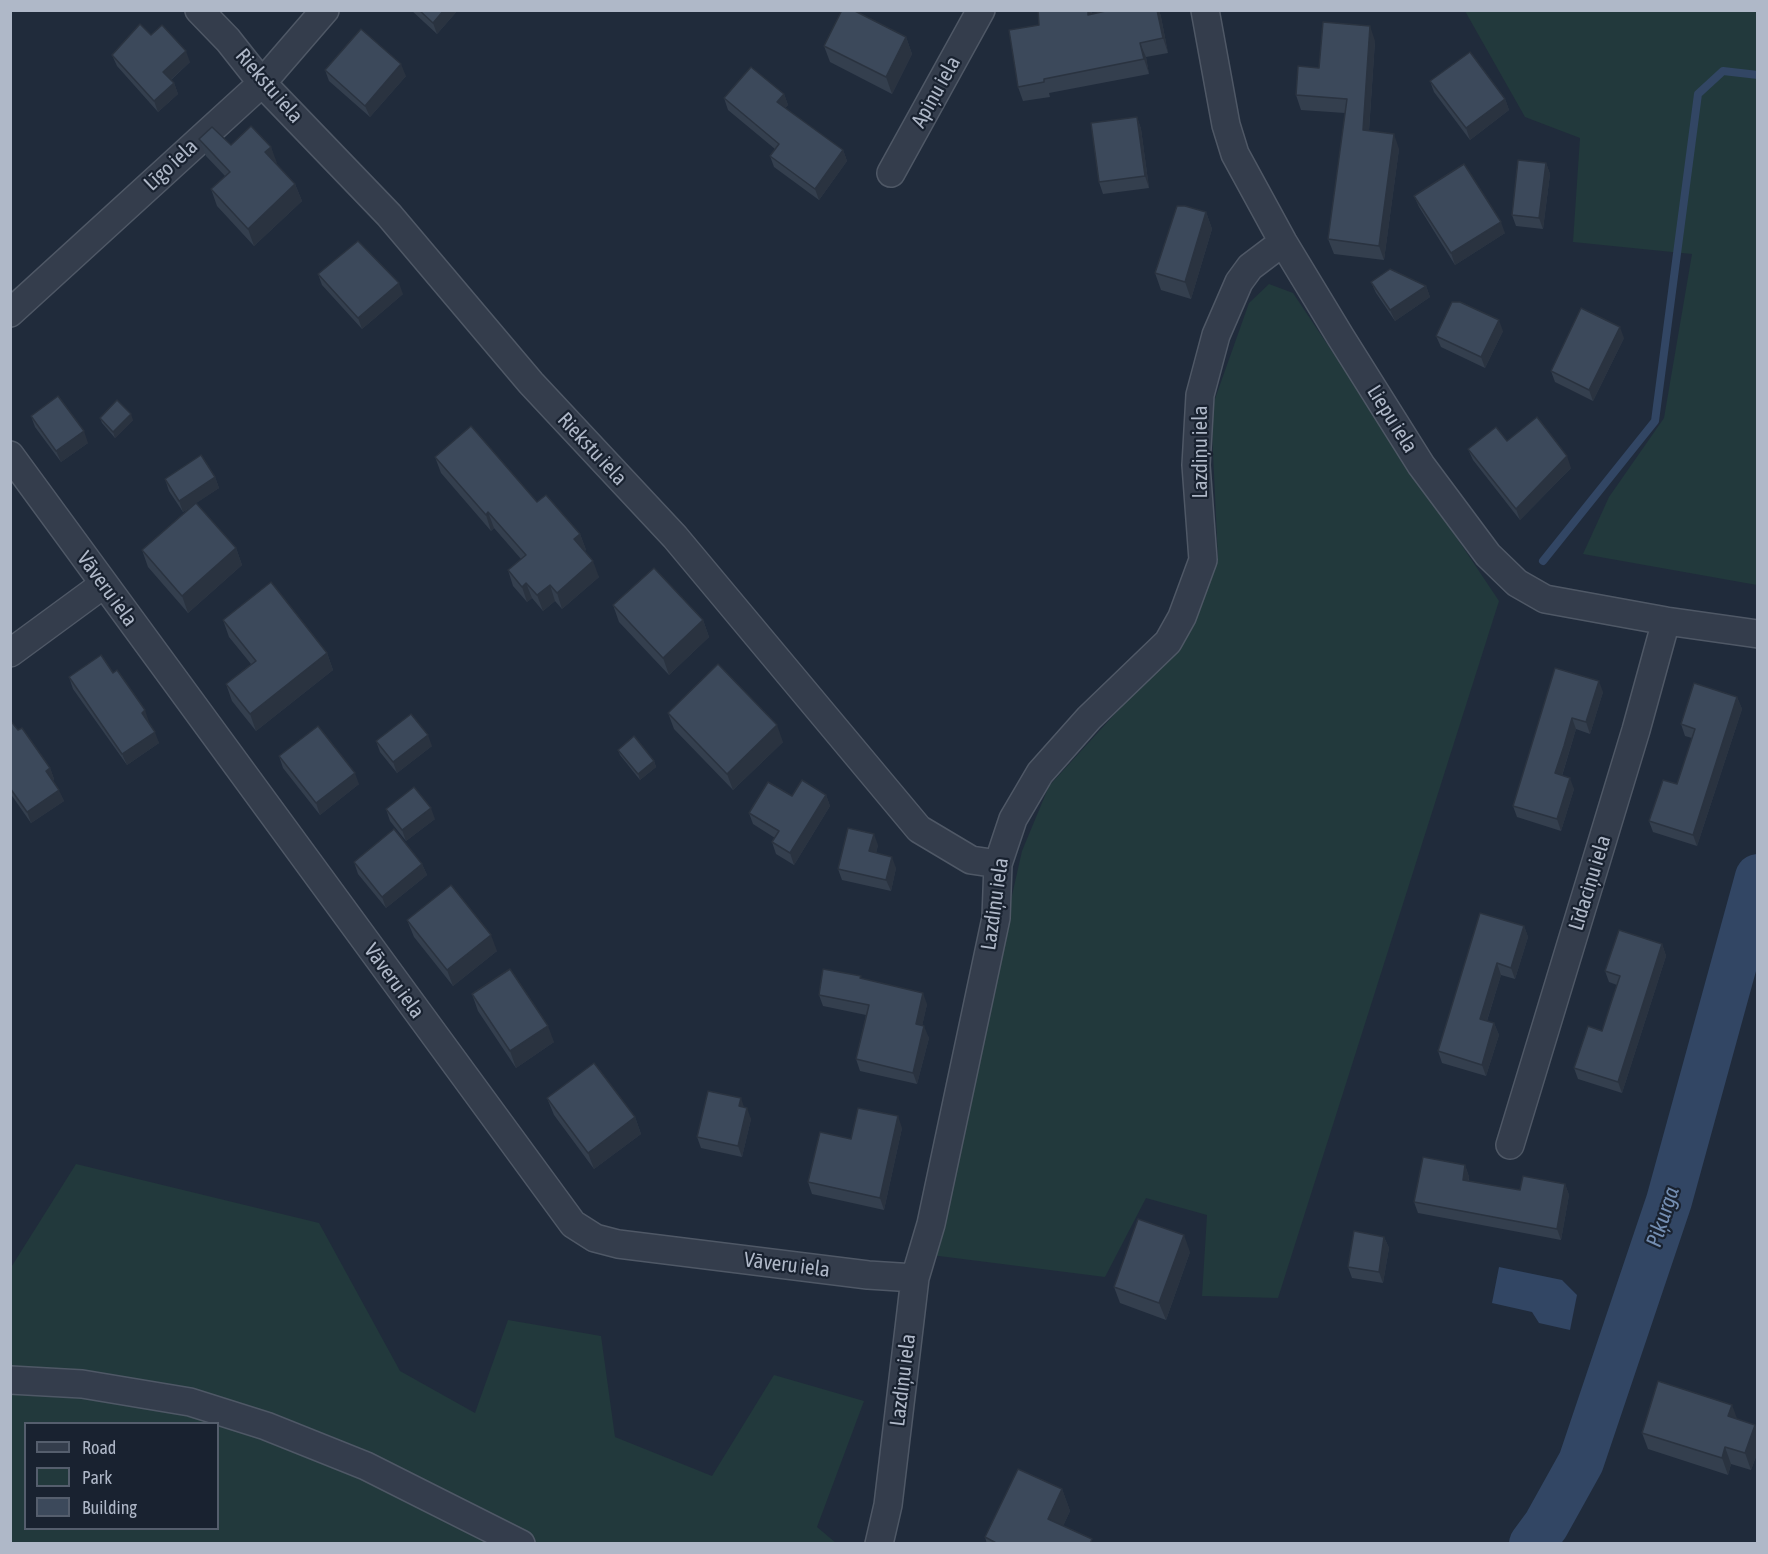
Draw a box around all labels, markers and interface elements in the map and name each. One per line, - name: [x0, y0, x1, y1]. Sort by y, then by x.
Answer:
- street label: Riekstu iela: [230, 44, 308, 128]
- street label: Apiņu iela: [906, 52, 966, 132]
- street label: Līgo iela: [139, 134, 203, 196]
- street label: Liepu iela: [1361, 380, 1423, 458]
- street label: Lazdiņu iela: [1187, 406, 1213, 498]
- street label: Riekstu iela: [552, 407, 632, 491]
- street label: Vāveru iela: [71, 547, 143, 631]
- street label: Līdaciņu iela: [1564, 832, 1616, 934]
- street label: Lazdiņu iela: [976, 856, 1014, 952]
- street label: Vāveru iela: [358, 939, 430, 1023]
- water label: Piķurga: [1641, 1184, 1685, 1250]
- street label: Vāveru iela: [743, 1247, 831, 1283]
- street label: Lazdiņu iela: [885, 1332, 921, 1428]
- legend: [24, 1422, 219, 1530]
- text: Road: [82, 1437, 116, 1458]
- text: Park: [82, 1467, 112, 1488]
- text: Building: [82, 1497, 137, 1518]

